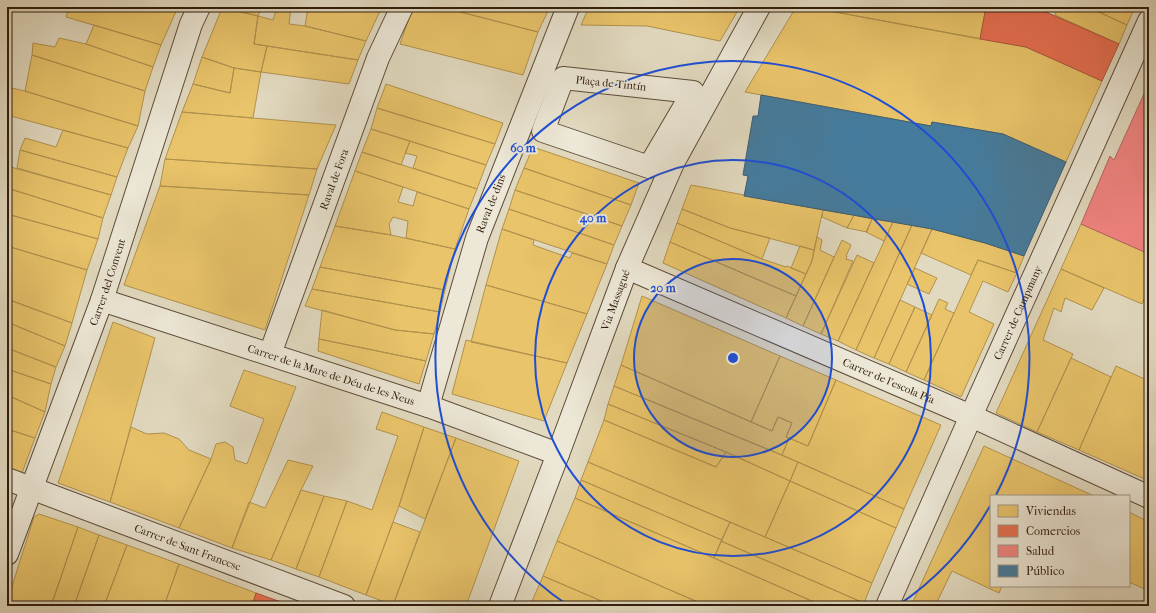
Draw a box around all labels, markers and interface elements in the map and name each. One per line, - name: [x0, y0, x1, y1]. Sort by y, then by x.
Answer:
- street label: Plaça de Tintín: [575, 73, 648, 94]
- text: 60 m: [510, 141, 537, 155]
- street label: Raval de Fora: [317, 146, 352, 212]
- street label: Raval de dins: [474, 172, 509, 235]
- text: 40 m: [579, 211, 607, 226]
- street label: Carrer del Convent: [87, 237, 128, 328]
- street label: Carrer de Campmany: [991, 263, 1045, 362]
- street label: Via Massagué: [598, 267, 633, 333]
- text: 20 m: [650, 281, 677, 295]
- street label: Carrer de la Mare de Déu de les Neus: [246, 342, 416, 408]
- centre of rings: [726, 351, 740, 365]
- street label: Carrer de l'escola Pía: [841, 356, 937, 407]
- legend: [990, 495, 1130, 587]
- text: Viviendas: [1025, 504, 1077, 518]
- street label: Carrer de Sant Francesc: [132, 522, 243, 574]
- text: Comercios: [1026, 524, 1081, 538]
- text: Salud: [1026, 544, 1055, 558]
- text: Público: [1026, 564, 1064, 578]

